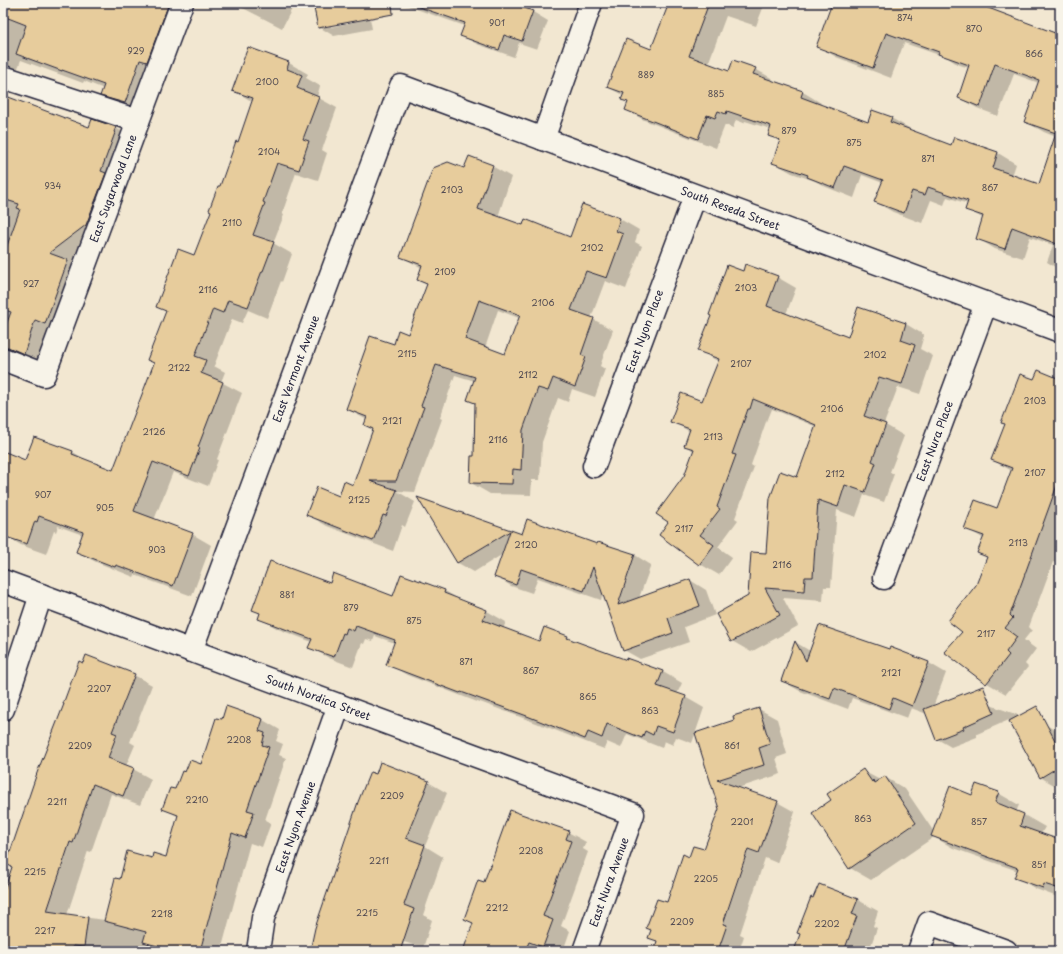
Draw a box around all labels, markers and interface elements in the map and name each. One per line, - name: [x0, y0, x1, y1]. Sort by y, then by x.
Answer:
- house number: 874: [897, 10, 913, 24]
- house number: 901: [489, 15, 505, 29]
- house number: 870: [966, 21, 983, 35]
- house number: 929: [128, 43, 145, 57]
- house number: 866: [1025, 46, 1043, 60]
- house number: 889: [638, 67, 654, 81]
- house number: 2100: [255, 74, 279, 88]
- house number: 885: [708, 86, 725, 100]
- house number: 879: [781, 123, 797, 137]
- street label: East Sugarwood Lane: [85, 132, 141, 245]
- house number: 875: [846, 135, 862, 149]
- house number: 2104: [258, 144, 280, 158]
- house number: 871: [921, 151, 935, 165]
- house number: 934: [45, 178, 61, 192]
- house number: 867: [982, 180, 998, 194]
- house number: 2103: [441, 182, 463, 196]
- street label: South Reseda Street: [678, 182, 783, 234]
- house number: 2110: [222, 215, 242, 229]
- house number: 2102: [580, 240, 604, 254]
- house number: 2109: [434, 264, 456, 278]
- house number: 927: [23, 276, 39, 290]
- house number: 2103: [735, 280, 757, 294]
- house number: 2116: [198, 282, 218, 296]
- street label: East Nyon Place: [621, 287, 667, 375]
- house number: 2106: [531, 295, 555, 309]
- street label: East Vermont Avenue: [268, 313, 323, 425]
- house number: 2115: [397, 346, 417, 360]
- house number: 2102: [863, 347, 887, 361]
- house number: 2107: [730, 356, 752, 370]
- house number: 2122: [168, 360, 190, 374]
- house number: 2112: [518, 367, 538, 381]
- house number: 2103: [1024, 393, 1046, 407]
- street label: East Nura Place: [912, 398, 957, 484]
- house number: 2106: [820, 401, 844, 415]
- house number: 2121: [382, 413, 402, 427]
- house number: 2126: [143, 424, 165, 438]
- house number: 2113: [703, 429, 723, 443]
- house number: 2116: [488, 432, 508, 446]
- house number: 2107: [1024, 465, 1046, 479]
- house number: 2112: [825, 466, 845, 480]
- house number: 907: [35, 487, 51, 501]
- house number: 2125: [348, 492, 370, 506]
- house number: 905: [96, 500, 114, 514]
- house number: 2117: [675, 521, 693, 535]
- house number: 2113: [1008, 535, 1028, 549]
- house number: 2120: [514, 537, 538, 551]
- house number: 903: [148, 542, 166, 556]
- house number: 2116: [772, 557, 792, 571]
- house number: 881: [279, 587, 295, 601]
- house number: 879: [343, 600, 359, 614]
- house number: 875: [406, 613, 422, 627]
- house number: 2117: [977, 626, 995, 640]
- house number: 871: [459, 654, 473, 668]
- house number: 867: [523, 663, 539, 677]
- house number: 2121: [881, 665, 901, 679]
- street label: South Nordica Street: [263, 670, 374, 724]
- house number: 2207: [87, 681, 111, 695]
- house number: 865: [579, 689, 597, 703]
- house number: 863: [641, 703, 659, 717]
- house number: 2208: [226, 732, 252, 746]
- house number: 2209: [68, 738, 92, 752]
- house number: 861: [724, 738, 740, 752]
- street label: East Nyon Avenue: [271, 778, 319, 875]
- house number: 2209: [380, 788, 404, 802]
- house number: 2210: [186, 792, 209, 806]
- house number: 2211: [47, 794, 67, 808]
- house number: 863: [854, 811, 872, 825]
- house number: 2201: [730, 814, 754, 828]
- house number: 857: [971, 814, 987, 828]
- street label: East Nura Avenue: [584, 835, 633, 929]
- house number: 2208: [518, 843, 544, 857]
- house number: 2211: [369, 853, 389, 867]
- house number: 851: [1032, 857, 1046, 871]
- house number: 2215: [24, 864, 46, 878]
- house number: 2205: [694, 871, 718, 885]
- house number: 2212: [486, 900, 508, 914]
- house number: 2215: [356, 905, 378, 919]
- house number: 2218: [151, 906, 173, 920]
- house number: 2209: [670, 914, 694, 928]
- house number: 2202: [814, 916, 840, 930]
- house number: 2217: [34, 923, 56, 937]

